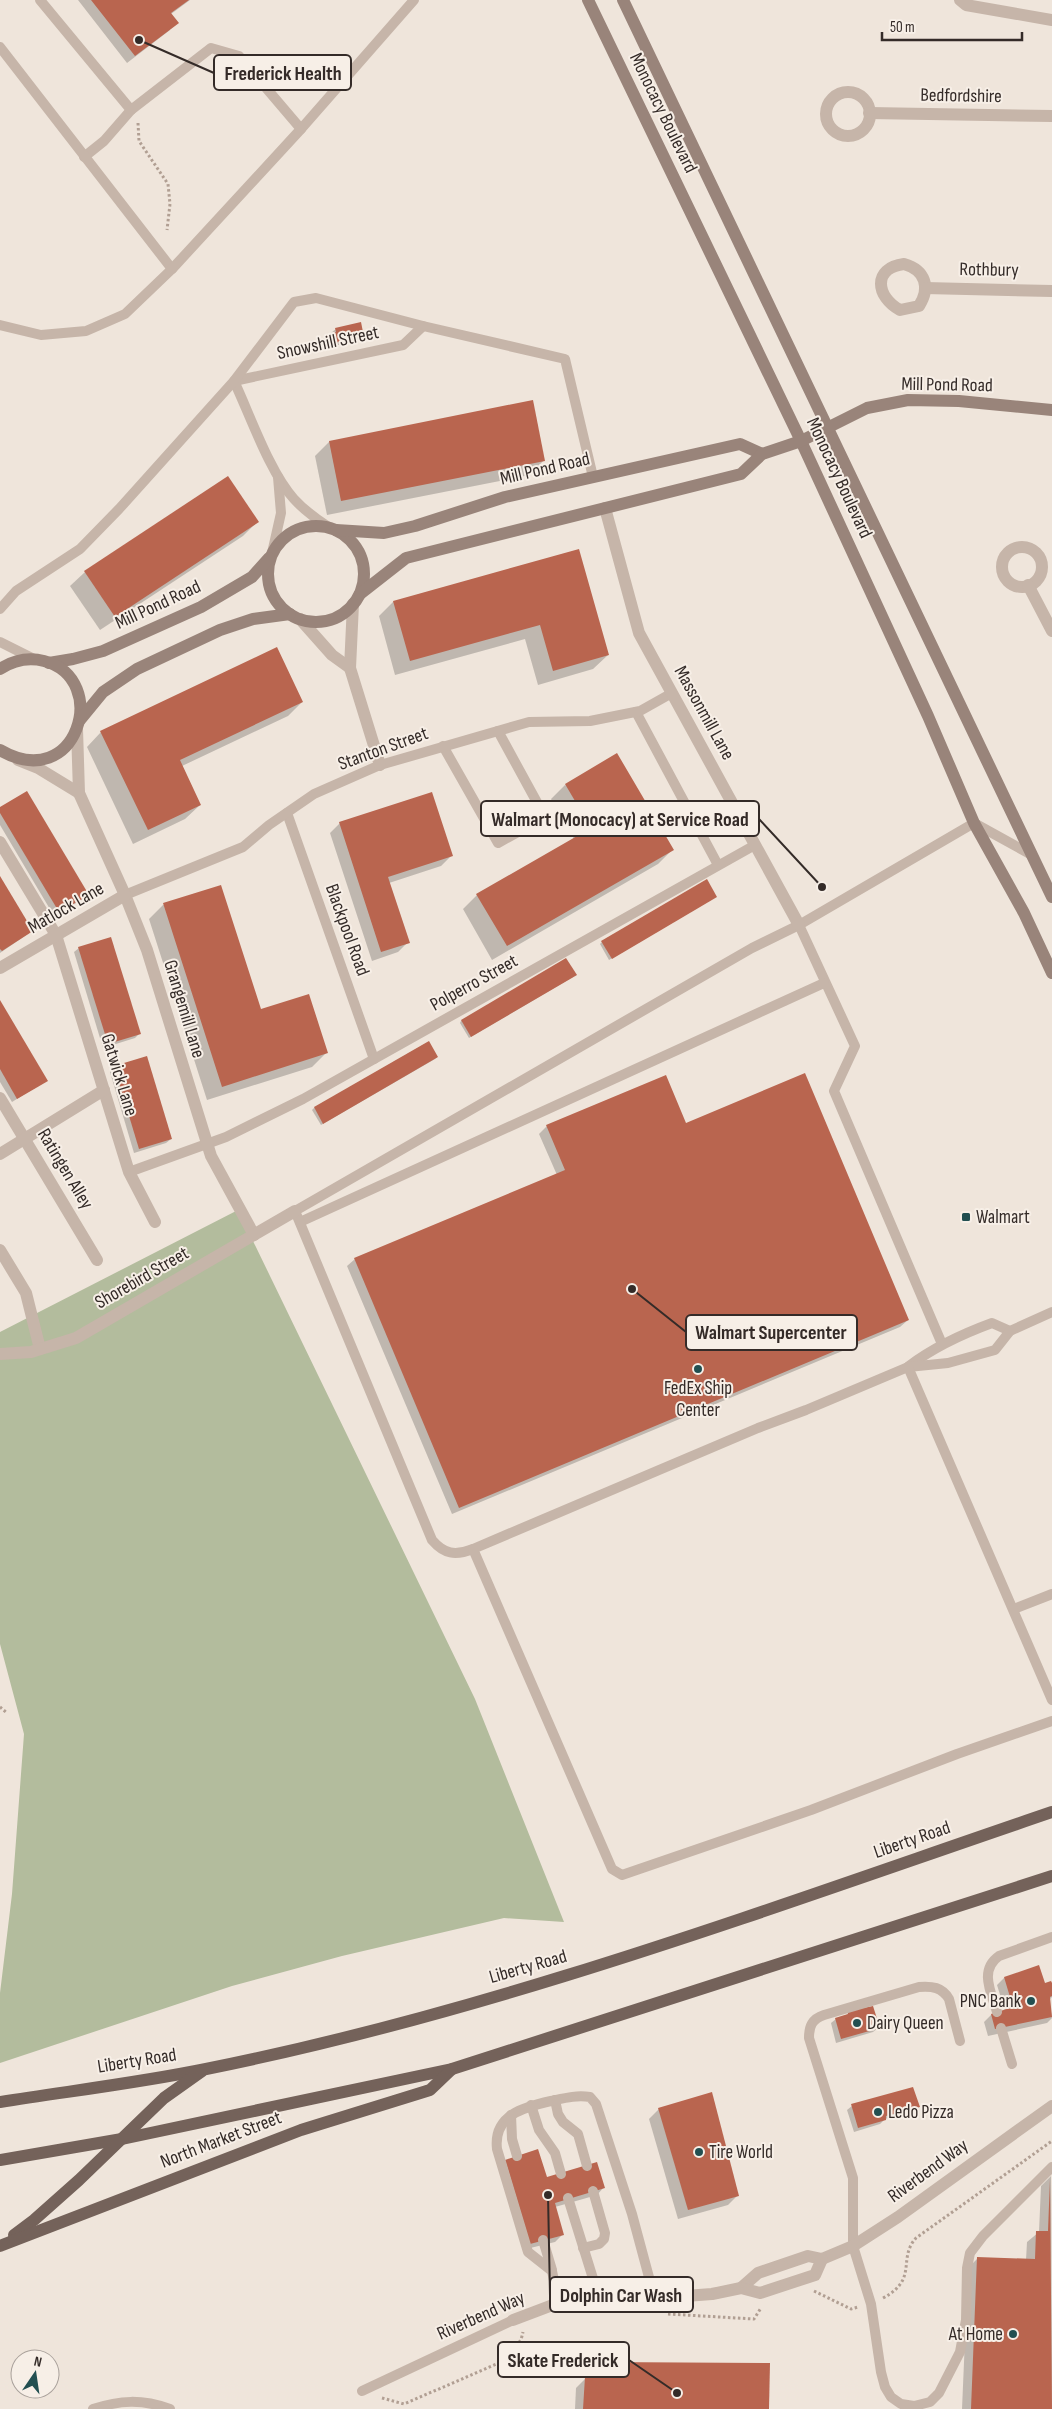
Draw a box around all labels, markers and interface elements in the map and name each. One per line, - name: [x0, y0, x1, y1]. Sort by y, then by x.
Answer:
- scale bar: [882, 10, 1022, 42]
- text: 50 m: [890, 18, 915, 37]
- street label: Monocacy Boulevard: [624, 49, 702, 177]
- callout: Frederick Health: [214, 55, 351, 90]
- text: Frederick Health: [224, 62, 342, 86]
- street label: Bedfordshire: [920, 84, 1002, 108]
- street label: Rothbury: [959, 258, 1019, 282]
- street label: Snowshill Street: [275, 321, 381, 365]
- street label: Mill Pond Road: [901, 373, 993, 397]
- street label: Monocacy Boulevard: [801, 414, 877, 542]
- street label: Mill Pond Road: [498, 447, 592, 491]
- street label: Mill Pond Road: [112, 575, 204, 635]
- street label: Massonmill Lane: [669, 662, 739, 764]
- street label: Stanton Street: [335, 722, 431, 776]
- callout: Walmart (Monocacy) at Service Road: [481, 801, 759, 836]
- text: Walmart (Monocacy) at Service Road: [491, 808, 749, 832]
- street label: Matlock Lane: [24, 877, 108, 939]
- street label: Blackpool Road: [320, 881, 374, 979]
- street label: Polperro Street: [426, 949, 522, 1016]
- street label: Grangemill Lane: [158, 957, 210, 1061]
- street label: Gatwick Lane: [96, 1031, 142, 1119]
- street label: Ratingen Alley: [32, 1125, 98, 1214]
- place label: Walmart: [976, 1206, 1030, 1229]
- marker: Walmart: [960, 1211, 972, 1223]
- street label: Shorebird Street: [91, 1242, 193, 1314]
- callout: Walmart Supercenter: [686, 1315, 857, 1350]
- text: Walmart Supercenter: [695, 1321, 847, 1345]
- marker: FedEx Ship Center: [692, 1363, 704, 1375]
- place label: FedEx Ship Center: [664, 1377, 732, 1422]
- street label: Liberty Road: [871, 1816, 953, 1864]
- street label: Liberty Road: [487, 1945, 569, 1989]
- place label: PNC Bank: [960, 1990, 1022, 2013]
- marker: PNC Bank: [1025, 1995, 1037, 2007]
- place label: Dairy Queen: [867, 2012, 944, 2035]
- marker: Dairy Queen: [851, 2017, 863, 2029]
- street label: Liberty Road: [96, 2043, 178, 2079]
- place label: Ledo Pizza: [888, 2101, 954, 2124]
- street label: North Market Street: [157, 2106, 285, 2174]
- marker: Ledo Pizza: [872, 2106, 884, 2118]
- street label: Riverbend Way: [883, 2134, 973, 2208]
- place label: Tire World: [709, 2141, 773, 2164]
- marker: Tire World: [693, 2146, 705, 2158]
- callout: Dolphin Car Wash: [550, 2277, 693, 2312]
- text: Dolphin Car Wash: [560, 2284, 682, 2308]
- street label: Riverbend Way: [434, 2286, 529, 2346]
- place label: At Home: [948, 2323, 1003, 2346]
- marker: At Home: [1007, 2328, 1019, 2340]
- callout: Skate Frederick: [498, 2342, 629, 2377]
- north arrow: [10, 2349, 60, 2399]
- text: Skate Frederick: [508, 2349, 619, 2373]
- text: N: [32, 2353, 43, 2371]

